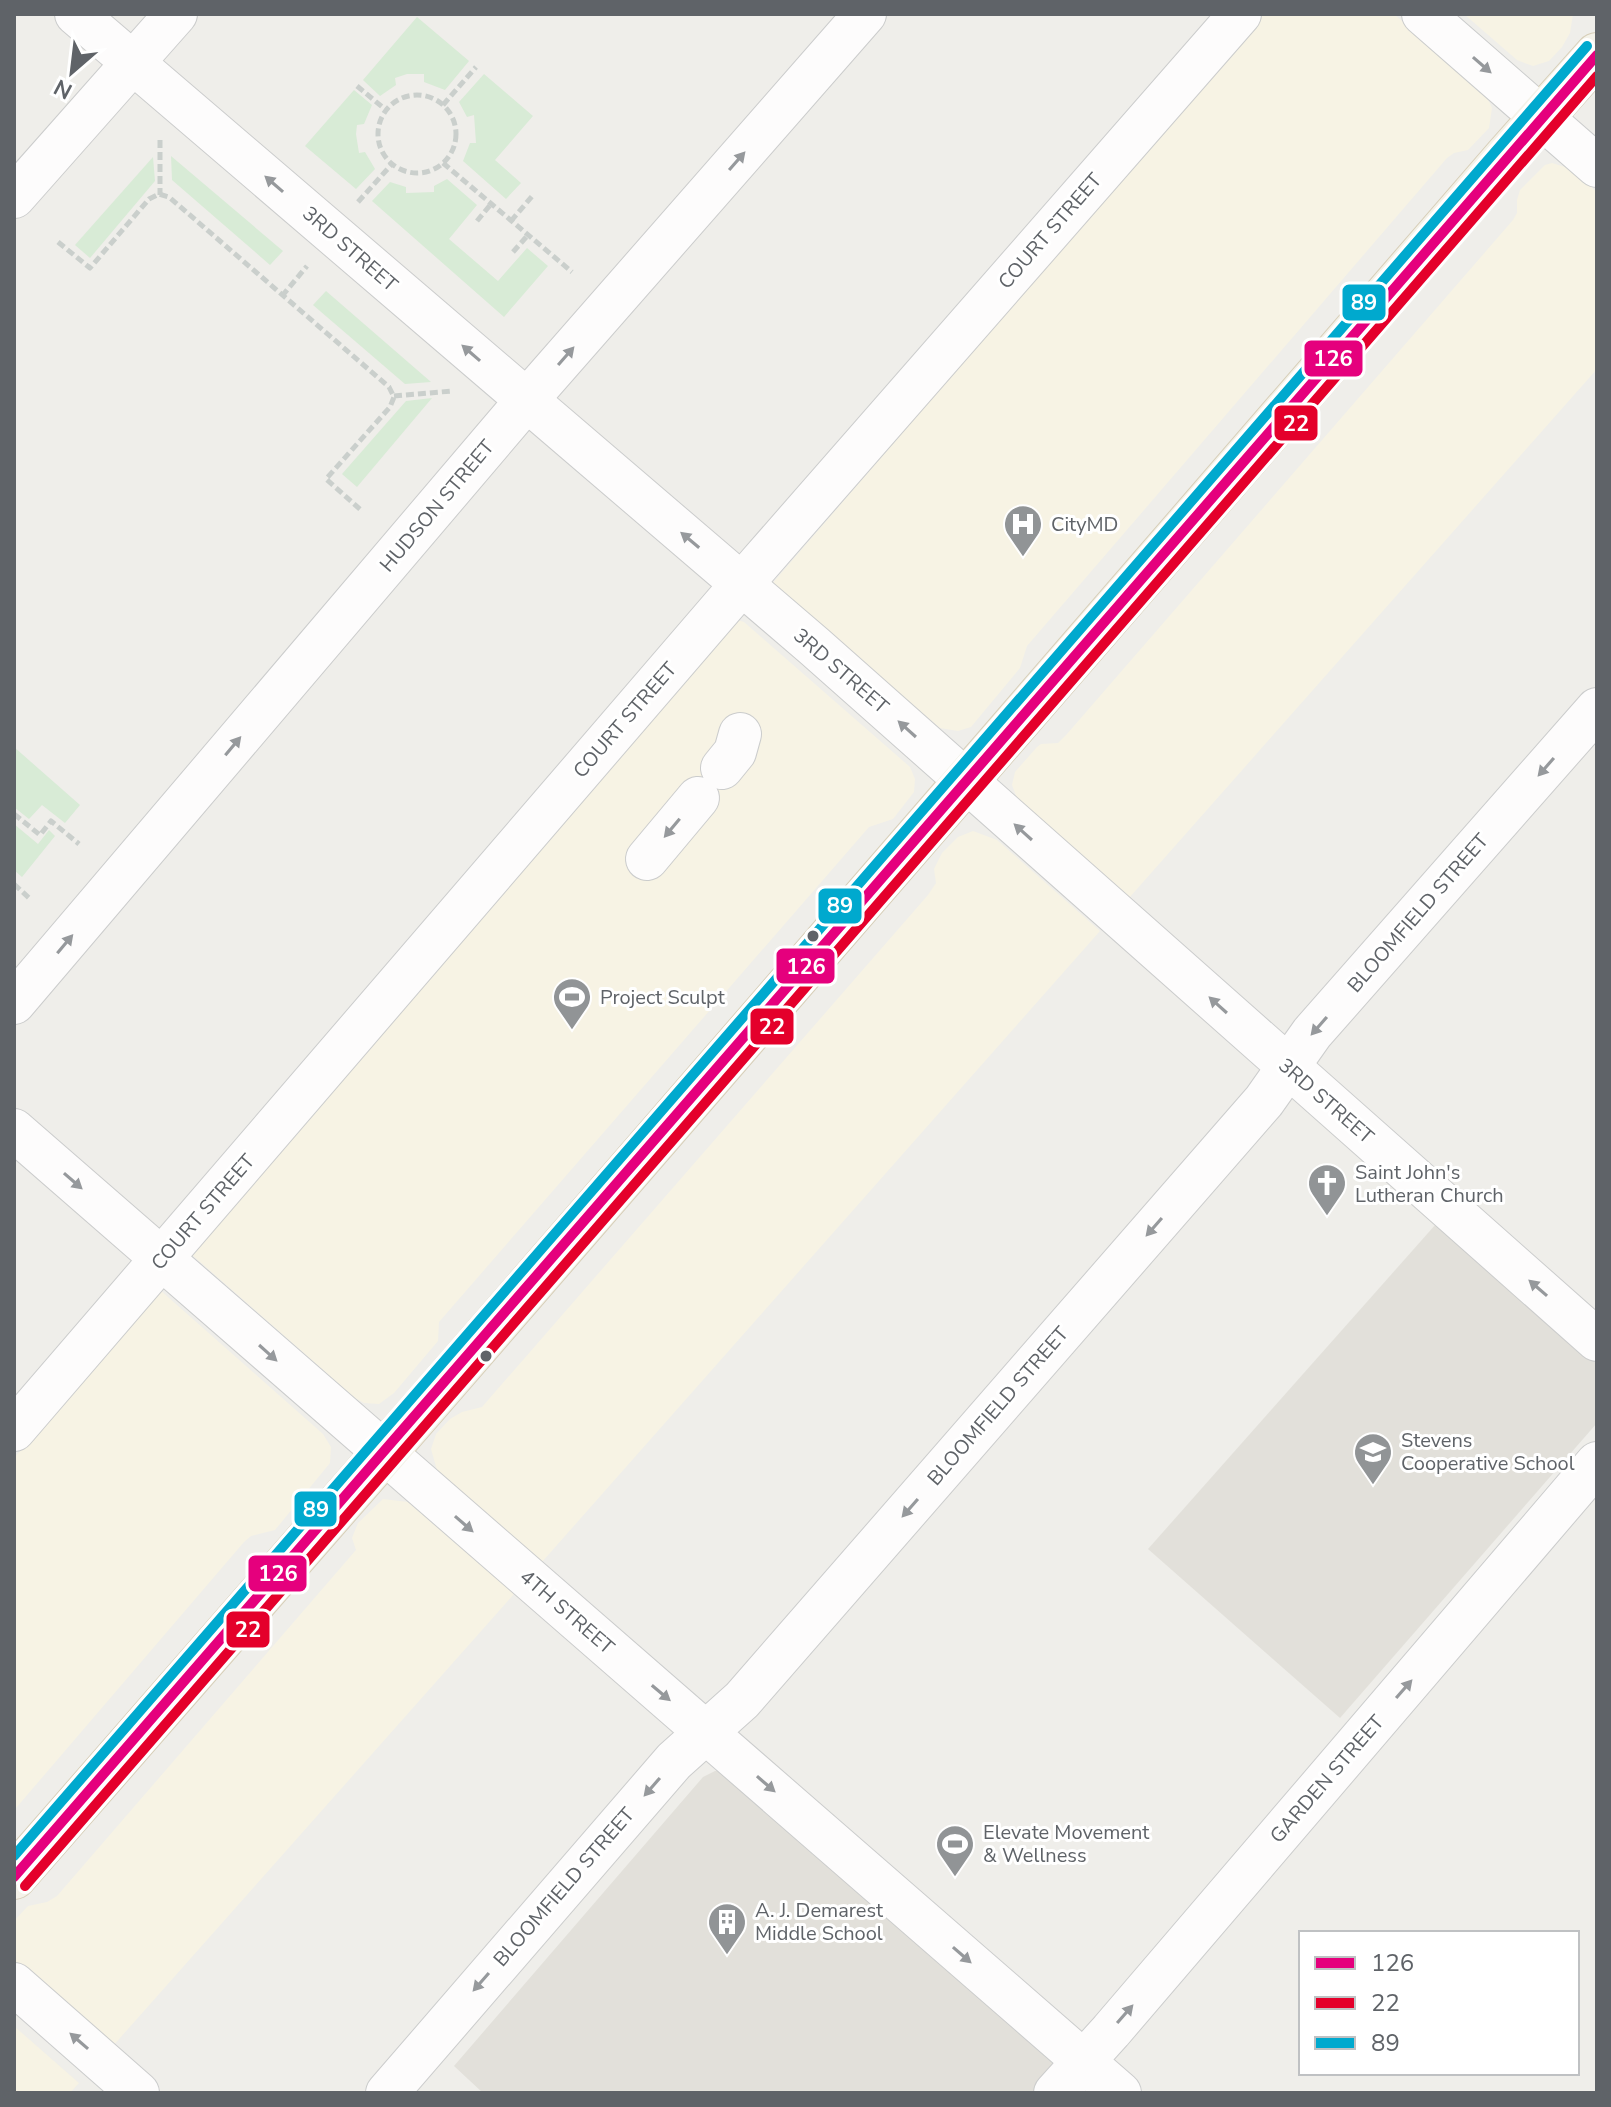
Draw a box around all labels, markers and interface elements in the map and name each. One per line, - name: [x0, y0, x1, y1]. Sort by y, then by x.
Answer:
- north arrow: [32, 32, 112, 112]
- one-way arrow: [1472, 56, 1491, 74]
- text: N: [49, 72, 77, 106]
- one-way arrow: [728, 151, 745, 171]
- street label: COURT STREET: [992, 167, 1108, 295]
- one-way arrow: [264, 176, 284, 193]
- street label: 3RD STREET: [297, 200, 403, 298]
- line badge: 89: [1341, 283, 1387, 322]
- text: 89: [1351, 288, 1377, 318]
- line badge: 126: [1303, 339, 1364, 378]
- text: 126: [1313, 344, 1353, 374]
- one-way arrow: [461, 345, 481, 362]
- one-way arrow: [557, 347, 574, 367]
- line badge: 22: [1273, 404, 1319, 442]
- text: 22: [1283, 409, 1309, 439]
- street label: HUDSON STREET: [374, 434, 500, 578]
- hospital icon: CityMD: [1002, 503, 1044, 558]
- place label: CityMD: [1051, 511, 1118, 538]
- one-way arrow: [680, 532, 700, 549]
- street label: 3RD STREET: [788, 622, 894, 720]
- street label: COURT STREET: [567, 656, 683, 784]
- one-way arrow: [898, 721, 917, 739]
- one-way arrow: [224, 736, 241, 756]
- one-way arrow: [1537, 758, 1555, 777]
- one-way arrow: [664, 818, 681, 838]
- one-way arrow: [1014, 824, 1033, 842]
- street label: BLOOMFIELD STREET: [1341, 828, 1495, 998]
- line badge: 89: [817, 887, 863, 925]
- text: 89: [827, 891, 853, 921]
- unlabelled marker: [805, 928, 821, 944]
- one-way arrow: [55, 934, 73, 953]
- line badge: 126: [775, 947, 836, 985]
- text: 126: [786, 952, 826, 982]
- sports icon: Project Sculpt: [551, 976, 593, 1031]
- place label: Project Sculpt: [600, 984, 726, 1011]
- one-way arrow: [1208, 996, 1227, 1014]
- line badge: 22: [749, 1007, 795, 1046]
- text: 22: [759, 1012, 785, 1042]
- one-way arrow: [1311, 1016, 1328, 1036]
- street label: 3RD STREET: [1273, 1052, 1379, 1150]
- street label: COURT STREET: [145, 1148, 261, 1276]
- place label: Saint John's Lutheran Church: [1355, 1159, 1504, 1209]
- church icon: Saint John's Lutheran Church: [1306, 1162, 1348, 1217]
- one-way arrow: [63, 1172, 83, 1189]
- one-way arrow: [1146, 1217, 1164, 1237]
- one-way arrow: [1529, 1280, 1549, 1297]
- street label: BLOOMFIELD STREET: [921, 1321, 1075, 1491]
- one-way arrow: [259, 1343, 278, 1361]
- unlabelled marker: [478, 1348, 494, 1364]
- place label: Stevens Cooperative School: [1401, 1427, 1575, 1477]
- school or university icon: Stevens Cooperative School: [1352, 1431, 1394, 1486]
- line badge: 89: [293, 1490, 338, 1528]
- text: 89: [303, 1495, 329, 1525]
- one-way arrow: [902, 1497, 919, 1517]
- one-way arrow: [454, 1515, 474, 1532]
- line badge: 126: [247, 1554, 308, 1593]
- text: 126: [258, 1559, 298, 1589]
- street label: 4TH STREET: [514, 1563, 620, 1661]
- line badge: 22: [225, 1610, 271, 1649]
- text: 22: [235, 1615, 261, 1645]
- one-way arrow: [1395, 1679, 1412, 1699]
- one-way arrow: [651, 1684, 671, 1701]
- street label: GARDEN STREET: [1264, 1709, 1390, 1849]
- one-way arrow: [756, 1775, 776, 1792]
- one-way arrow: [644, 1776, 661, 1796]
- street label: BLOOMFIELD STREET: [487, 1802, 641, 1972]
- place label: Elevate Movement & Wellness: [983, 1819, 1150, 1869]
- sports icon: Elevate Movement & Wellness: [934, 1823, 976, 1878]
- place label: A. J. Demarest Middle School: [755, 1897, 884, 1947]
- building icon: A. J. Demarest Middle School: [706, 1901, 748, 1956]
- legend: [1299, 1931, 1579, 2075]
- one-way arrow: [952, 1946, 971, 1964]
- text: 126: [1371, 1947, 1414, 1979]
- one-way arrow: [473, 1972, 490, 1992]
- text: 22: [1371, 1987, 1400, 2019]
- one-way arrow: [1116, 2004, 1134, 2024]
- text: 89: [1371, 2027, 1400, 2059]
- one-way arrow: [70, 2033, 89, 2051]

